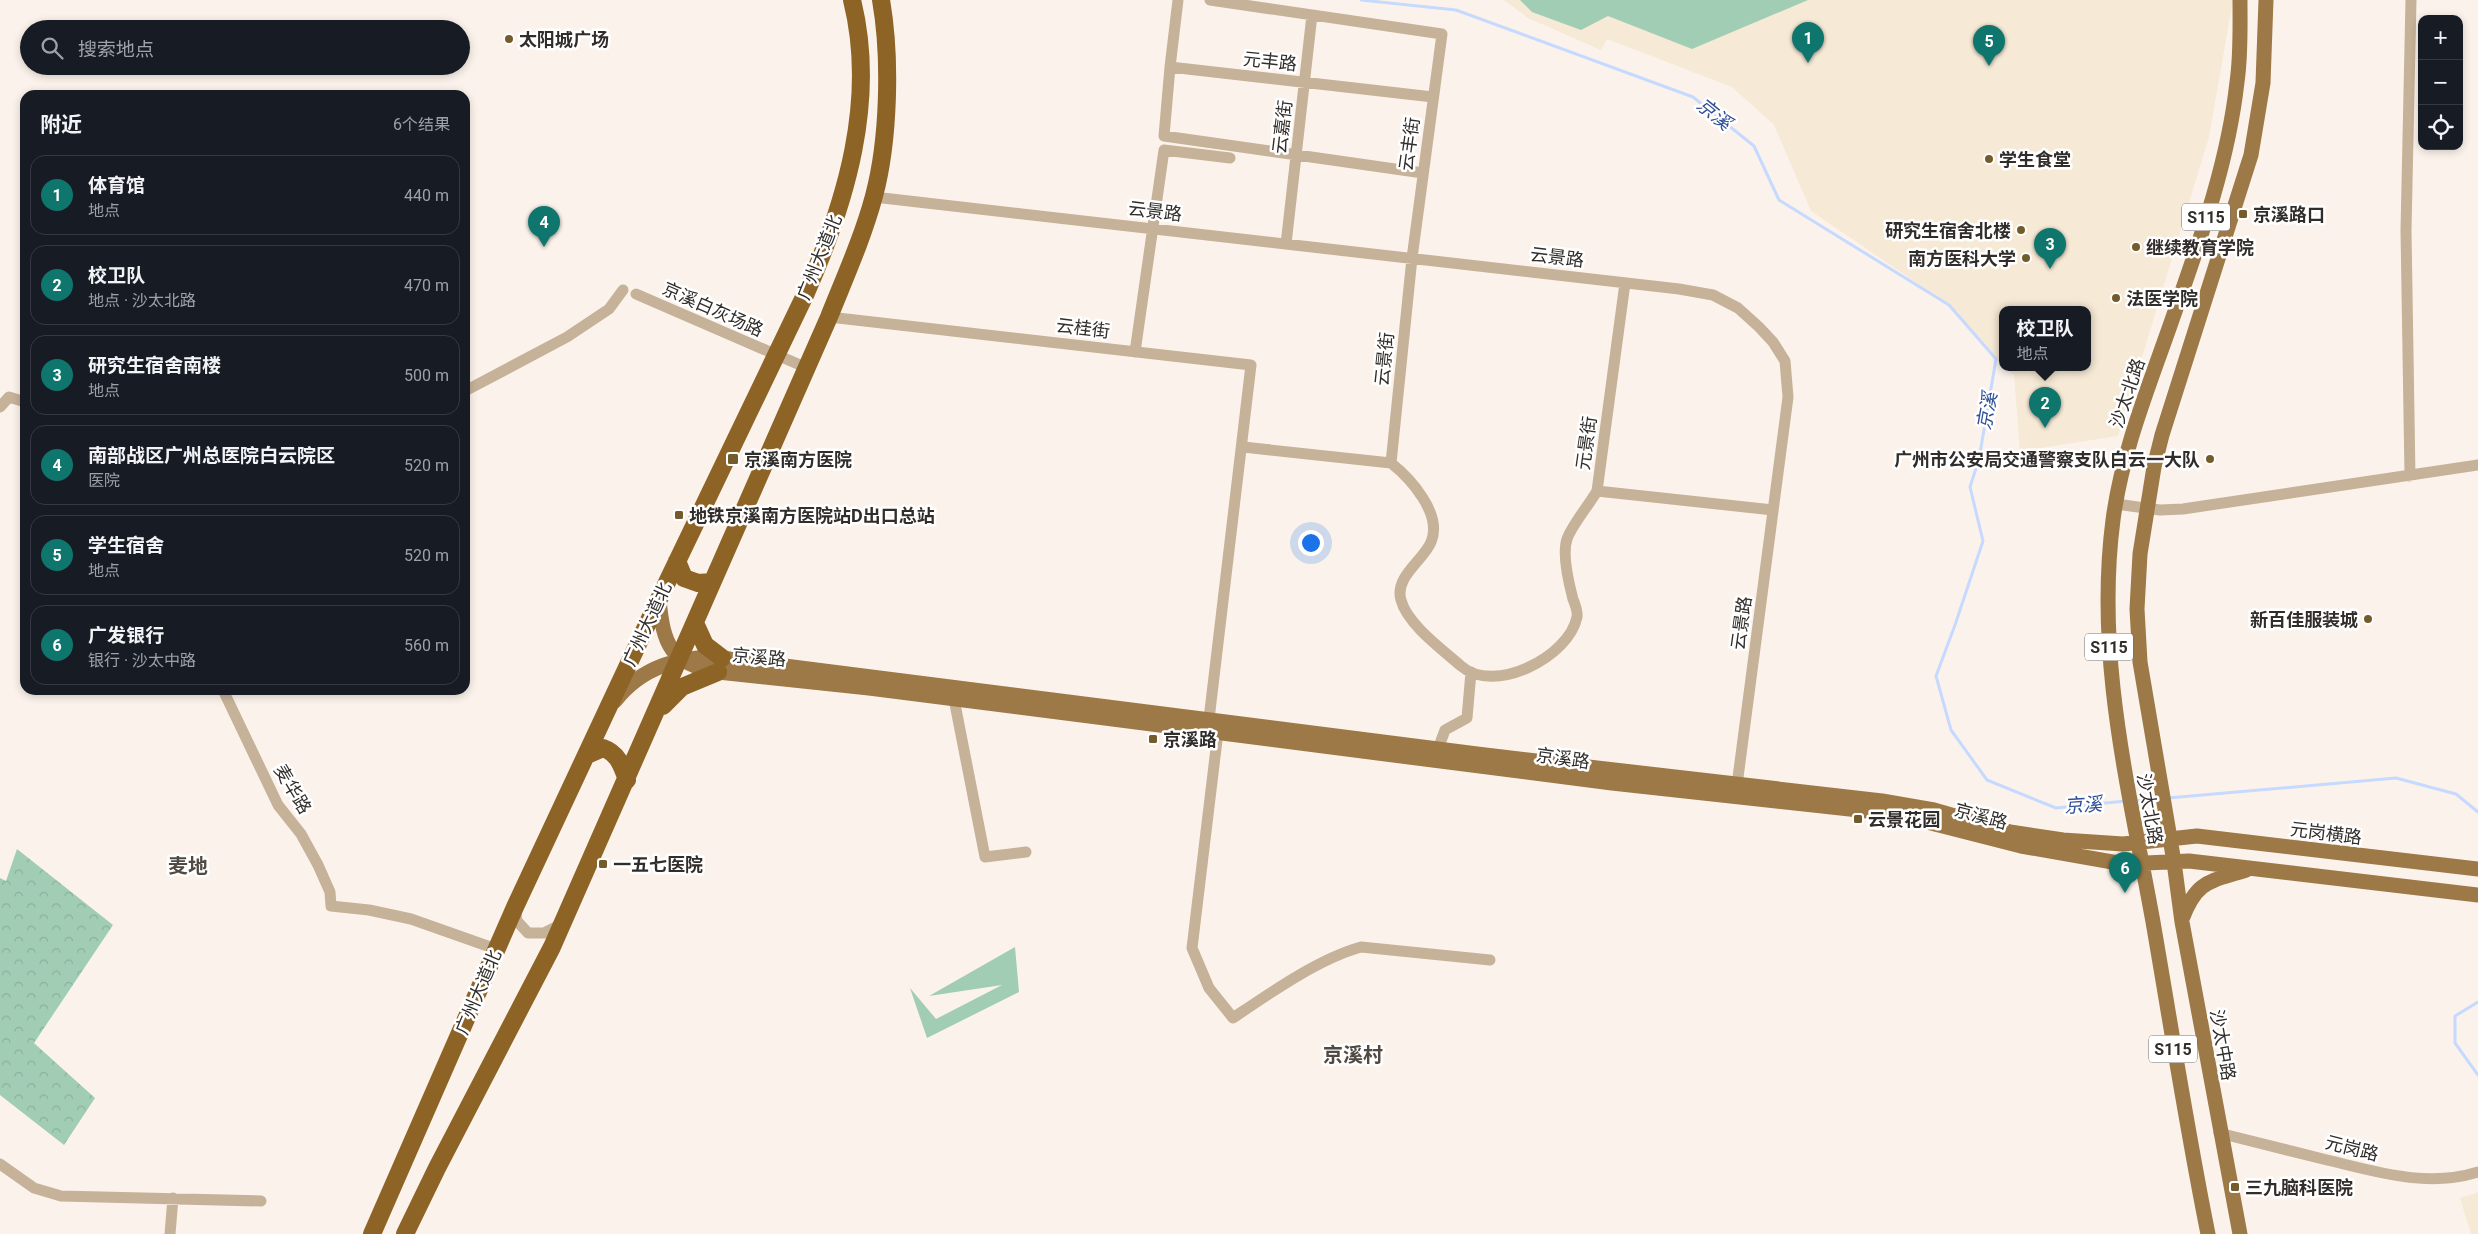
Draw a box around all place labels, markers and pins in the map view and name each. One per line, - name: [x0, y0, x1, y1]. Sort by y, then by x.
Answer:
- pin: 1: [1792, 22, 1824, 63]
- pin: 5: [1973, 25, 2005, 66]
- place label: 太阳城广场: [519, 29, 609, 50]
- marker: 太阳城广场: [503, 33, 515, 45]
- place label: 学生食堂: [1999, 149, 2071, 170]
- marker: 学生食堂: [1983, 153, 1995, 165]
- place label: 京溪路口: [2253, 204, 2325, 225]
- pin: 4: [528, 206, 560, 247]
- marker: 京溪路口: [2237, 208, 2249, 220]
- place label: 研究生宿舍北楼: [1885, 220, 2011, 241]
- marker: 研究生宿舍北楼: [2015, 224, 2027, 236]
- pin: 3: [2034, 228, 2066, 269]
- place label: 继续教育学院: [2146, 237, 2254, 258]
- marker: 继续教育学院: [2130, 241, 2142, 253]
- place label: 南方医科大学: [1908, 248, 2016, 269]
- marker: 南方医科大学: [2020, 252, 2032, 264]
- place label: 法医学院: [2126, 288, 2198, 309]
- marker: 法医学院: [2110, 292, 2122, 304]
- pin: 2: [2029, 387, 2061, 428]
- place label: 京溪南方医院: [744, 449, 852, 470]
- place label: 广州市公安局交通警察支队白云一大队: [1894, 449, 2200, 470]
- marker: 京溪南方医院: [726, 452, 740, 466]
- marker: 广州市公安局交通警察支队白云一大队: [2204, 453, 2216, 465]
- place label: 地铁京溪南方医院站D出口总站: [689, 505, 935, 526]
- marker: 地铁京溪南方医院站D出口总站: [673, 509, 685, 521]
- place label: 新百佳服装城: [2250, 609, 2358, 630]
- marker: 新百佳服装城: [2362, 613, 2374, 625]
- place label: 京溪路: [1163, 729, 1217, 750]
- marker: 京溪路: [1147, 733, 1159, 745]
- place label: 云景花园: [1868, 809, 1940, 830]
- marker: 云景花园: [1852, 813, 1864, 825]
- pin: 6: [2109, 852, 2141, 893]
- place label: 一五七医院: [613, 854, 703, 875]
- marker: 一五七医院: [597, 858, 609, 870]
- place label: 三九脑科医院: [2245, 1177, 2353, 1198]
- marker: 三九脑科医院: [2229, 1181, 2241, 1193]

